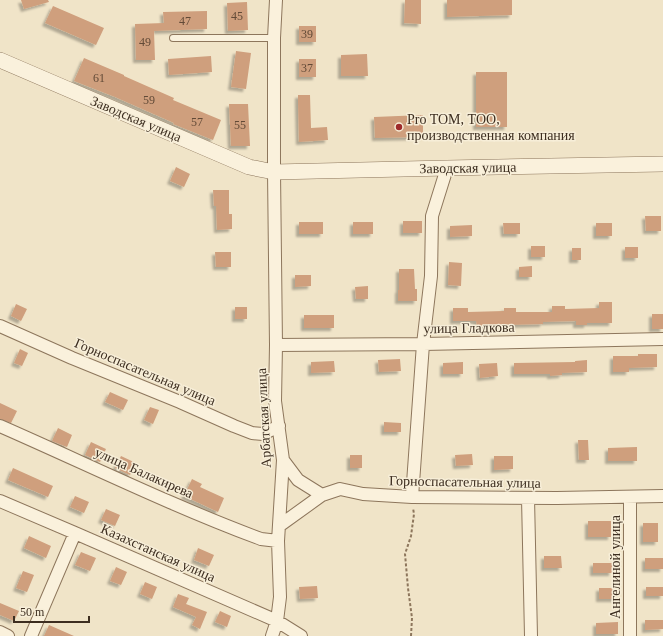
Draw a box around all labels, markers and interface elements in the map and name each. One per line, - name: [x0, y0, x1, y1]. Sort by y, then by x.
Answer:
- house number: 45: [231, 9, 243, 23]
- house number: 47: [179, 14, 191, 28]
- house number: 39: [301, 27, 313, 41]
- house number: 49: [139, 35, 151, 49]
- house number: 37: [301, 61, 313, 75]
- house number: 61: [93, 71, 105, 85]
- street label: Заводская улица: [88, 93, 184, 145]
- house number: 59: [143, 93, 155, 107]
- place label: Pro TOM, ТОО, производственная компания: [407, 112, 575, 143]
- house number: 57: [191, 115, 203, 129]
- house number: 55: [234, 118, 246, 132]
- marker: Pro TOM, ТОО, производственная компания: [394, 122, 404, 132]
- street label: Заводская улица: [419, 160, 517, 176]
- street label: улица Гладкова: [423, 320, 515, 336]
- street label: Горноспасательная улица: [72, 335, 219, 409]
- street label: Арбатская улица: [254, 367, 274, 468]
- street label: улица Балакирева: [93, 445, 196, 502]
- street label: Горноспасательная улица: [389, 473, 542, 491]
- street label: Ангелиной улица: [608, 514, 623, 619]
- street label: Казахстанская улица: [99, 521, 218, 585]
- scale bar: [14, 598, 89, 624]
- text: 50 m: [20, 605, 45, 619]

